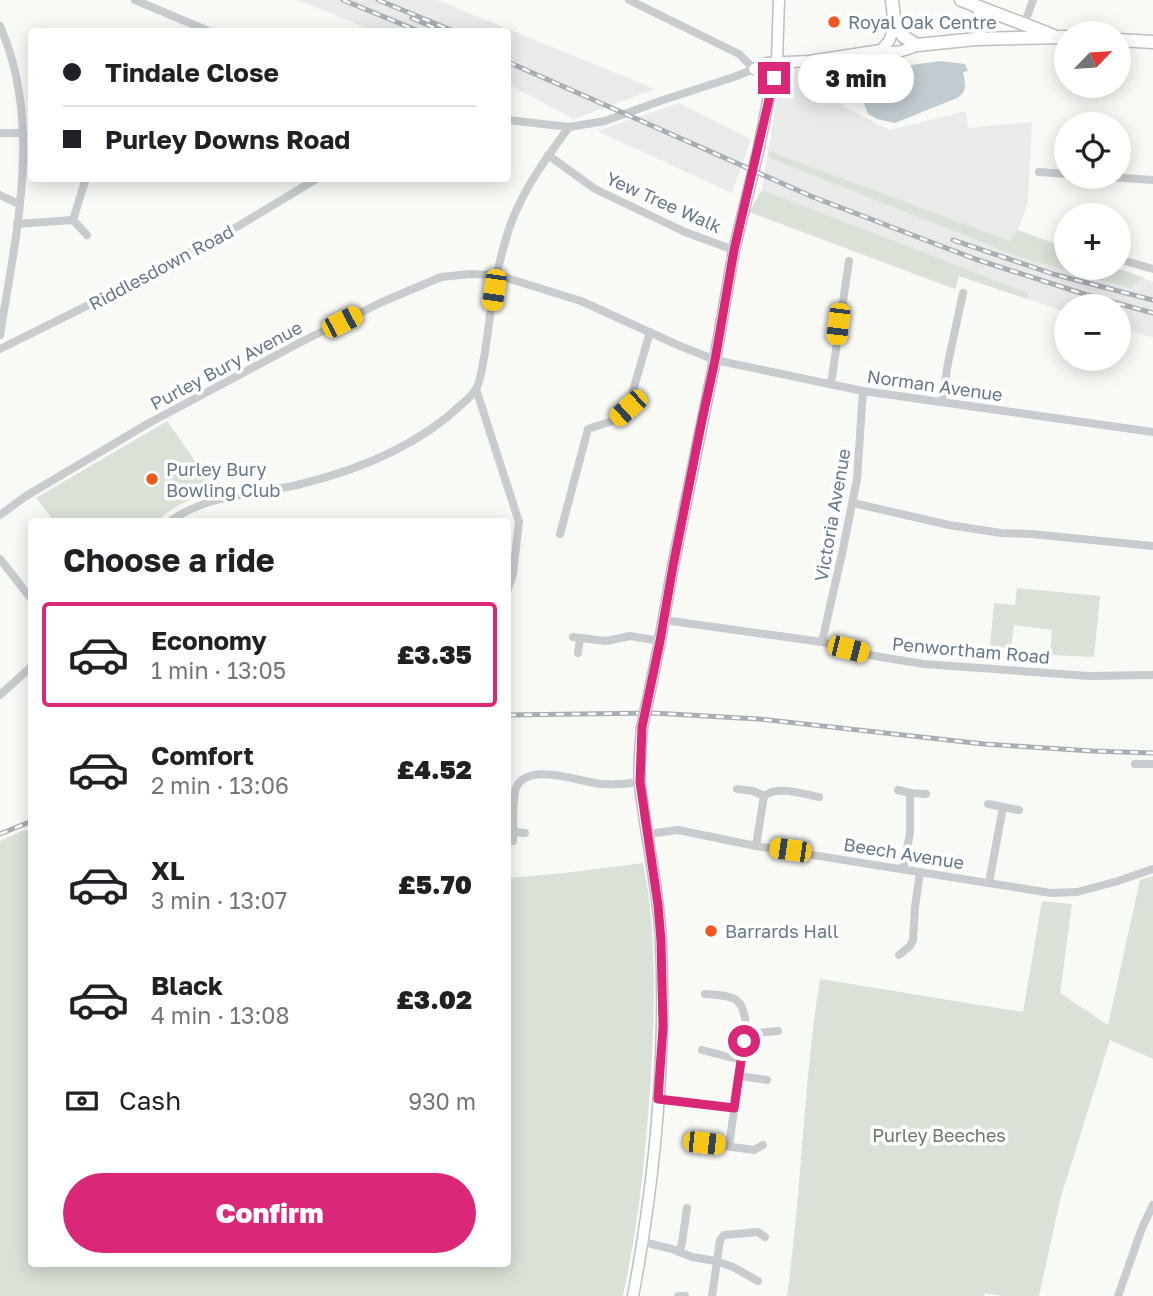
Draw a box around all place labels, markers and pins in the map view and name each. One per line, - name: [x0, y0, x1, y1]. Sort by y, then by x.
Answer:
- place label: Royal Oak Centre: [848, 11, 997, 33]
- marker: Royal Oak Centre: [826, 14, 842, 30]
- place label: Purley Bury Bowling Club: [166, 458, 280, 501]
- marker: Purley Bury Bowling Club: [144, 471, 160, 487]
- place label: Barrards Hall: [725, 920, 839, 942]
- marker: Barrards Hall: [703, 923, 719, 939]

